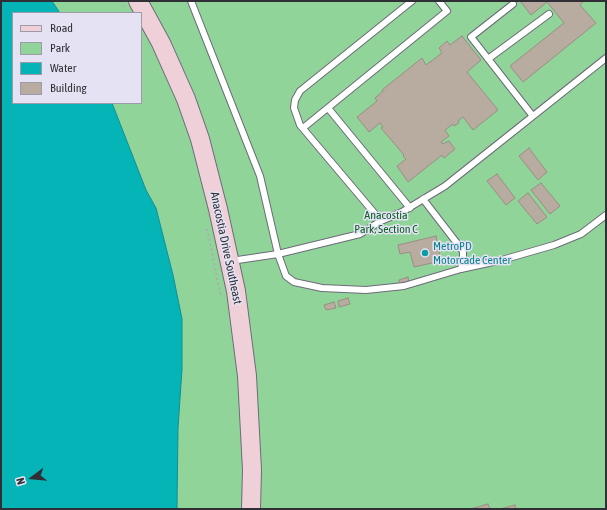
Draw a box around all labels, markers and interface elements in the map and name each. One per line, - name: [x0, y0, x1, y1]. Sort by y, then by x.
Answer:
- legend: [12, 12, 142, 104]
- text: Road: [50, 21, 73, 35]
- text: Park: [50, 41, 70, 55]
- text: Water: [50, 61, 76, 75]
- text: Building: [50, 81, 87, 95]
- street label: Anacostia Drive Southeast: [207, 191, 245, 305]
- park label: Anacostia Park, Section C: [354, 208, 418, 236]
- place label: MetroPD Motorcade Center: [433, 239, 511, 267]
- marker: MetroPD Motorcade Center: [420, 248, 430, 258]
- north arrow: [12, 458, 52, 498]
- text: N: [14, 477, 27, 486]

